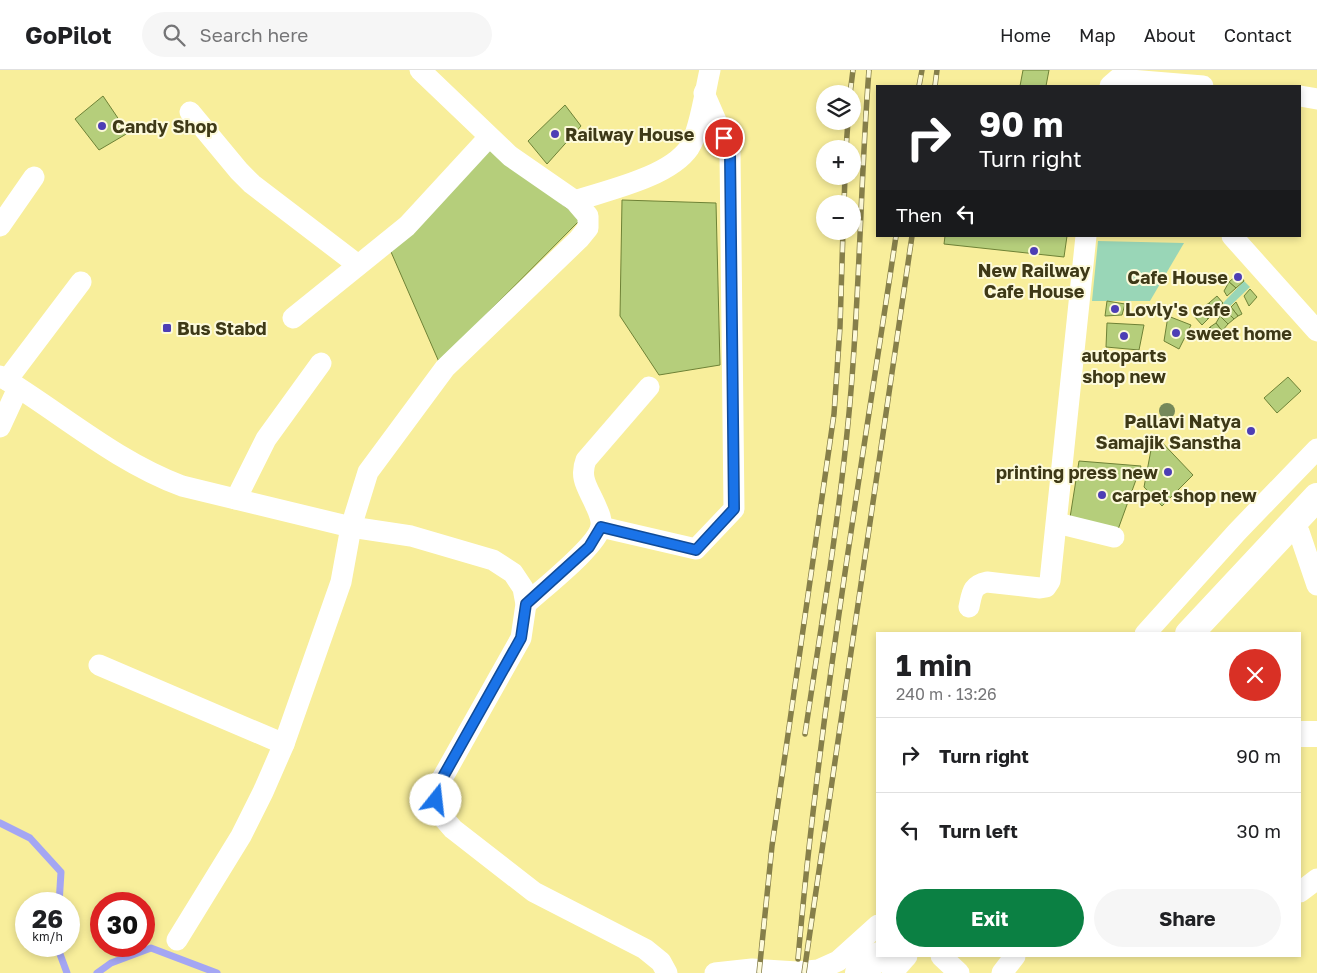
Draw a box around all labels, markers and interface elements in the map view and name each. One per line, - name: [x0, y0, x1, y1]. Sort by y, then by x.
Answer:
- search box: [142, 12, 492, 57]
- text: GoPilot: [25, 20, 112, 49]
- icon: search: [160, 21, 188, 49]
- text: Search here: [200, 23, 308, 46]
- text: Home: [1000, 24, 1051, 46]
- text: Map: [1079, 24, 1116, 46]
- text: About: [1144, 24, 1196, 46]
- text: Contact: [1224, 24, 1292, 46]
- map controls: [816, 85, 861, 240]
- button: layers: [816, 85, 861, 130]
- text: 90 m: [979, 103, 1063, 145]
- icon: right: [896, 105, 961, 170]
- place label: Candy Shop: [112, 115, 217, 137]
- pin: [703, 117, 745, 159]
- marker: Candy Shop: [96, 120, 108, 132]
- place label: Railway House: [565, 123, 695, 145]
- icon: arrive: [710, 124, 738, 152]
- marker: Railway House: [549, 128, 561, 140]
- button: +: [816, 140, 861, 185]
- text: Turn right: [979, 145, 1082, 172]
- button: −: [816, 195, 861, 240]
- icon: left: [952, 200, 980, 228]
- text: Then: [896, 203, 942, 226]
- marker: New Railway Cafe House: [1028, 245, 1040, 257]
- place label: New Railway Cafe House: [978, 259, 1090, 302]
- place label: Cafe House: [1127, 266, 1228, 288]
- marker: Cafe House: [1232, 271, 1244, 283]
- place label: Lovly's cafe: [1125, 298, 1231, 320]
- marker: Lovly's cafe: [1109, 303, 1121, 315]
- place label: Bus Stabd: [177, 317, 267, 339]
- marker: Bus Stabd: [161, 322, 173, 334]
- place label: sweet home: [1186, 322, 1292, 344]
- marker: sweet home: [1170, 327, 1182, 339]
- marker: autoparts shop new: [1118, 330, 1130, 342]
- place label: autoparts shop new: [1081, 344, 1167, 387]
- place label: Pallavi Natya Samajik Sanstha: [1096, 410, 1241, 453]
- marker: Pallavi Natya Samajik Sanstha: [1245, 425, 1257, 437]
- place label: printing press new: [996, 461, 1158, 483]
- marker: printing press new: [1162, 466, 1174, 478]
- place label: carpet shop new: [1112, 484, 1257, 506]
- marker: carpet shop new: [1096, 489, 1108, 501]
- text: 1 min: [896, 647, 972, 683]
- button: close: [1229, 649, 1281, 701]
- text: 240 m · 13:26: [896, 684, 997, 704]
- icon: right: [896, 741, 924, 769]
- text: Turn right: [939, 744, 1029, 767]
- text: 90 m: [1236, 744, 1281, 767]
- position arrow: [409, 773, 461, 825]
- icon: left: [896, 816, 924, 844]
- text: Turn left: [939, 819, 1018, 842]
- text: 30 m: [1237, 819, 1281, 842]
- button: Exit: [896, 889, 1084, 947]
- button: Share: [1094, 889, 1281, 947]
- speed limit sign: 30: [90, 892, 155, 957]
- text: 26: [32, 903, 63, 934]
- text: km/h: [32, 929, 63, 944]

